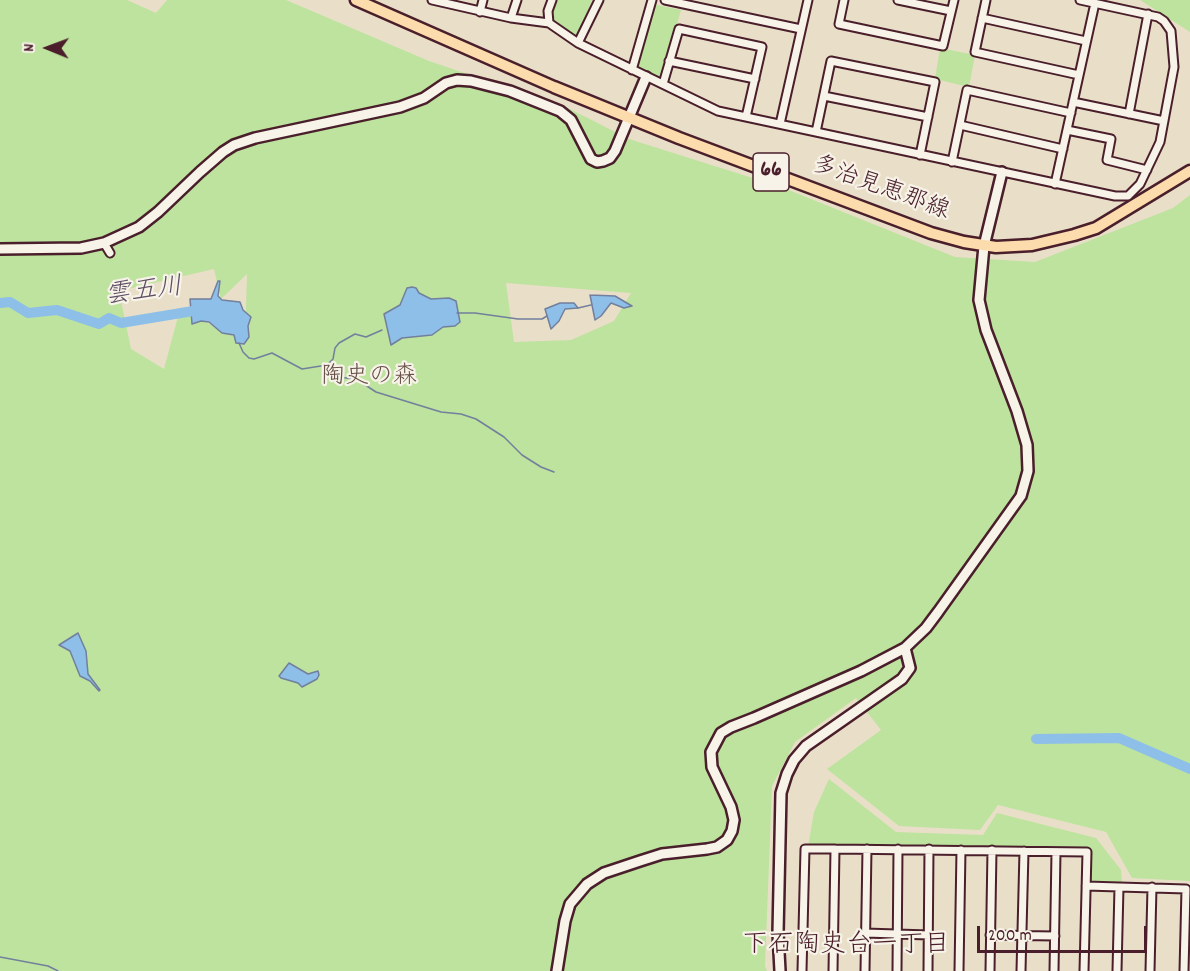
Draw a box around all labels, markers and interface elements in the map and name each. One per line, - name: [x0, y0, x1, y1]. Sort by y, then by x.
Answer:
- north arrow: [18, 18, 78, 78]
- text: N: [18, 44, 41, 52]
- street label: 多治見恵那線: [807, 152, 953, 228]
- road number: 66: [753, 153, 789, 191]
- water label: 雲五川: [103, 274, 185, 314]
- park label: 陶史の森: [321, 365, 417, 393]
- scale bar: [980, 914, 1150, 952]
- text: 200 m: [988, 924, 1032, 949]
- district label: 下石陶史台一丁目: [742, 931, 950, 963]

